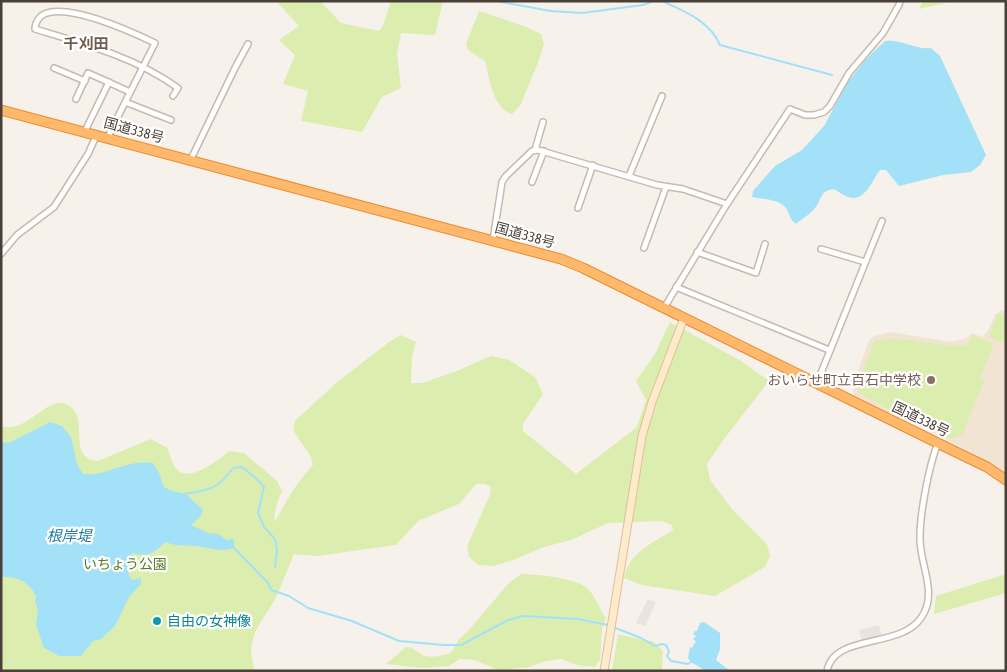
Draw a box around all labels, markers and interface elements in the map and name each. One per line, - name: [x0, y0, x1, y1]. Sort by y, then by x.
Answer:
- district label: 千刈田: [63, 35, 109, 52]
- street label: 国道338号: [102, 114, 166, 146]
- street label: 国道338号: [493, 219, 557, 251]
- place label: おいらせ町立百石中学校: [767, 372, 921, 388]
- marker: おいらせ町立百石中学校: [925, 374, 937, 386]
- street label: 国道338号: [890, 398, 952, 440]
- water label: 根岸堤: [46, 527, 93, 544]
- park label: いちょう公園: [83, 556, 167, 572]
- place label: 自由の女神像: [167, 613, 251, 629]
- marker: 自由の女神像: [151, 615, 163, 627]

